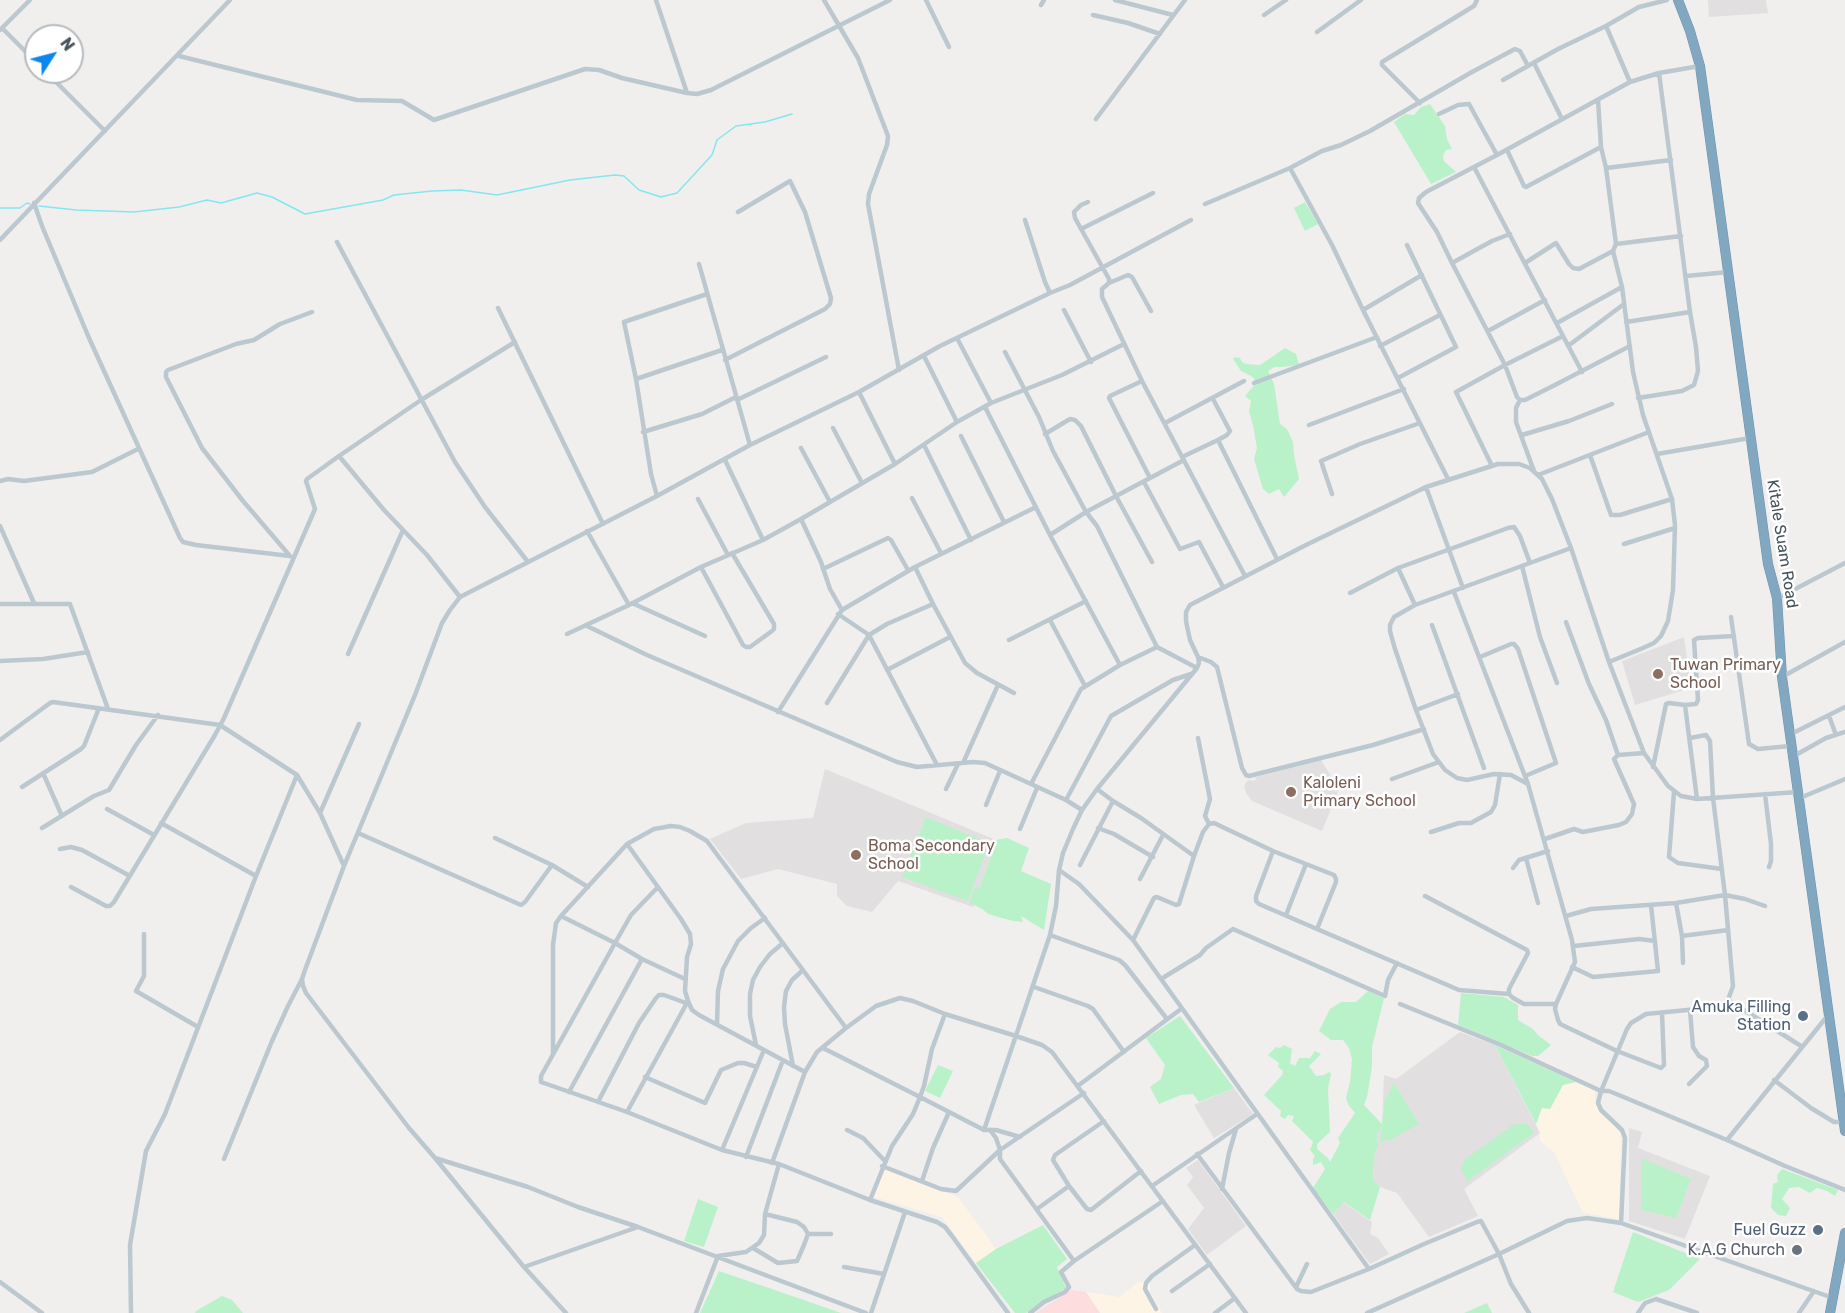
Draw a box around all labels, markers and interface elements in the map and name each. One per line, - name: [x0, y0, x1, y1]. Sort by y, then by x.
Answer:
- north arrow: [24, 24, 84, 84]
- text: N: [56, 34, 78, 55]
- street label: Kitale Suam Road: [1762, 478, 1802, 610]
- place label: Tuwan Primary School: [1670, 655, 1781, 693]
- marker: Tuwan Primary School: [1651, 667, 1665, 681]
- place label: Kaloleni Primary School: [1303, 773, 1416, 811]
- marker: Kaloleni Primary School: [1284, 785, 1298, 799]
- place label: Boma Secondary School: [868, 836, 995, 874]
- marker: Boma Secondary School: [849, 848, 863, 862]
- place label: Amuka Filling Station: [1691, 997, 1791, 1035]
- marker: Amuka Filling Station: [1796, 1009, 1810, 1023]
- place label: Fuel Guzz: [1734, 1220, 1806, 1240]
- marker: Fuel Guzz: [1811, 1223, 1825, 1237]
- place label: K.A.G Church: [1688, 1240, 1785, 1260]
- marker: K.A.G Church: [1790, 1243, 1804, 1257]

